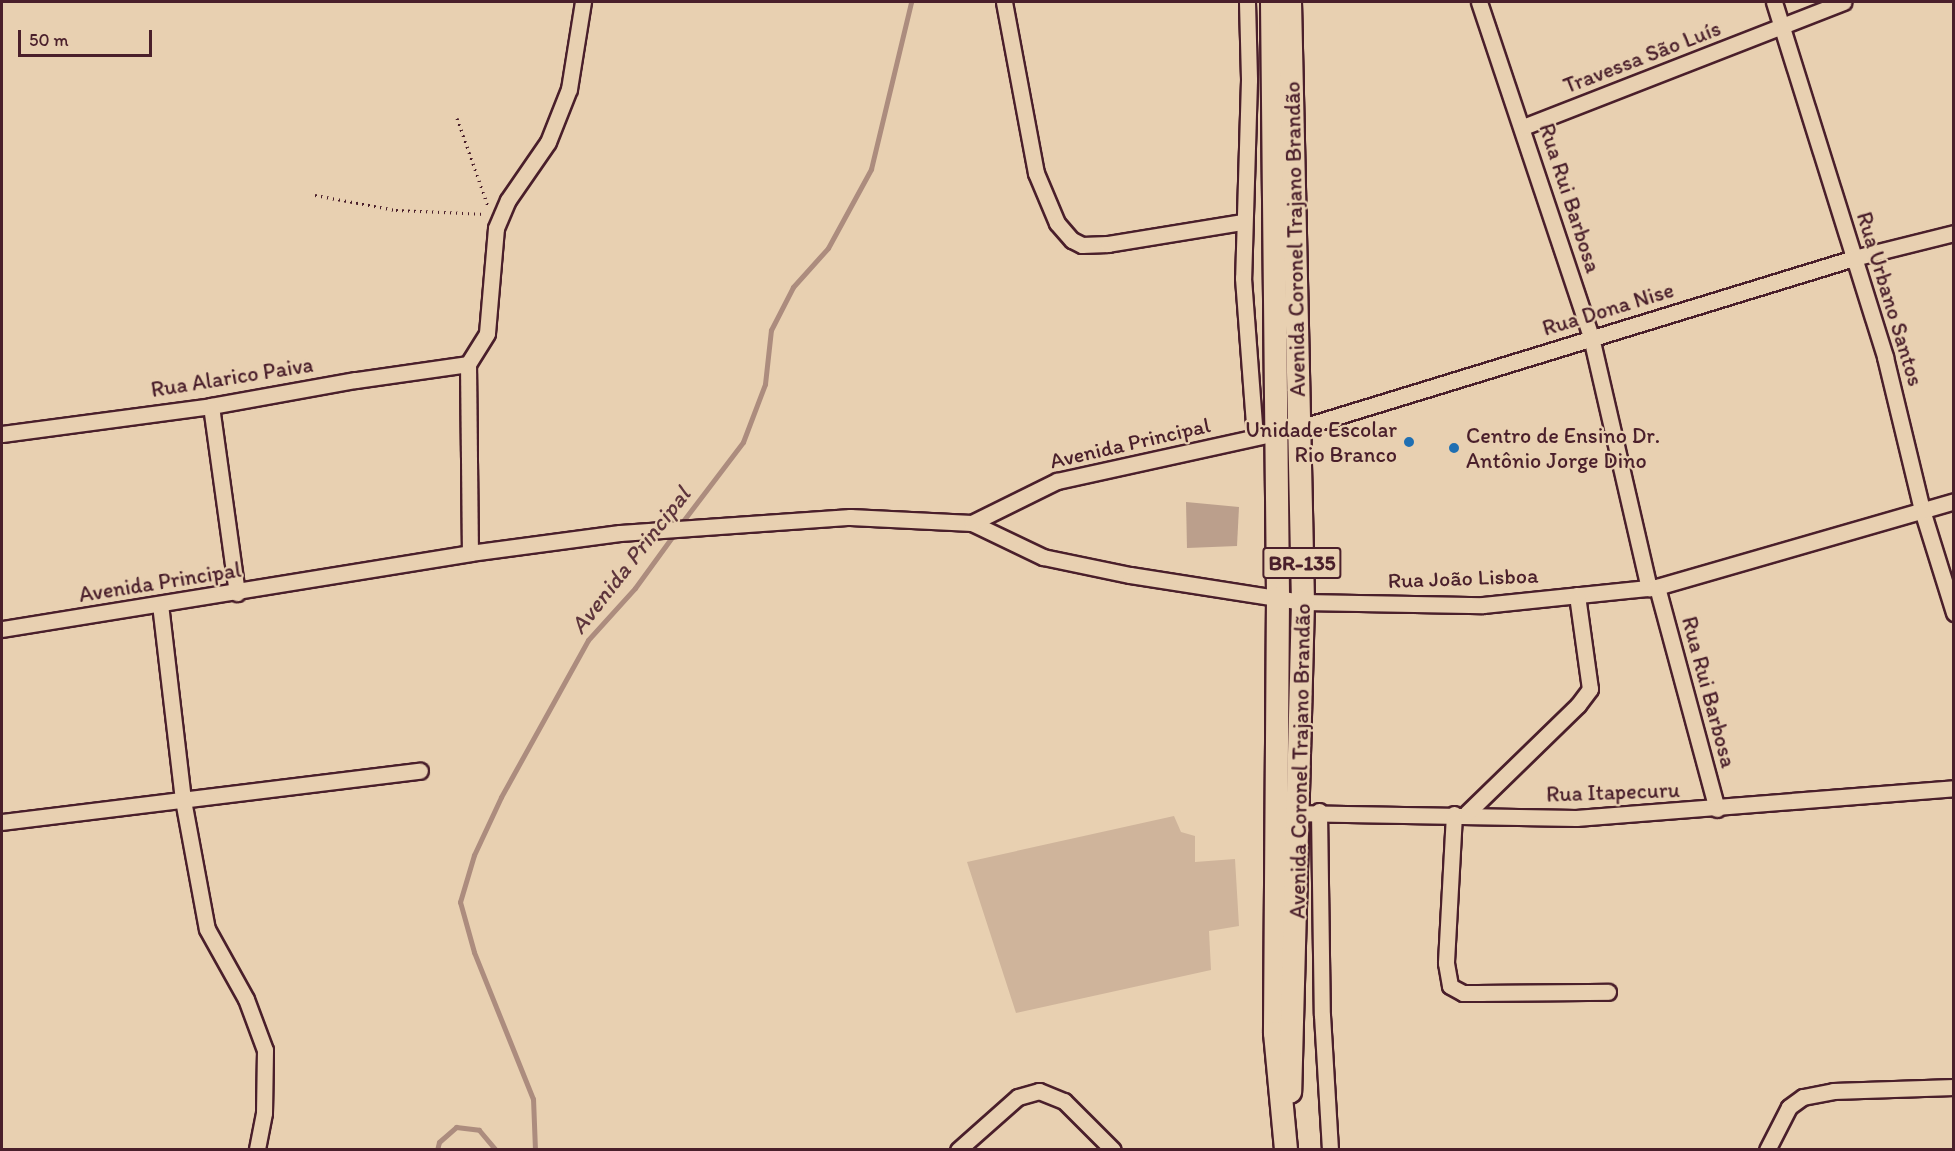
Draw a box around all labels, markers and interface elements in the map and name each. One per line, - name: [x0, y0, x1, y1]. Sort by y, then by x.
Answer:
- street label: Travessa São Luís: [1560, 15, 1724, 99]
- scale bar: [21, 18, 154, 56]
- text: 50 m: [29, 29, 69, 51]
- street label: Avenida Coronel Trajano Brandão: [1279, 81, 1311, 397]
- street label: Rua Rui Barbosa: [1533, 120, 1607, 276]
- street label: Rua Urbano Santos: [1851, 208, 1929, 390]
- street label: Rua Dona Nise: [1539, 276, 1677, 342]
- street label: Rua Alarico Paiva: [149, 351, 315, 403]
- street label: Avenida Principal: [1047, 412, 1213, 474]
- place label: Unidade Escolar Rio Branco: [1245, 416, 1397, 468]
- place label: Centro de Ensino Dr. Antônio Jorge Dino: [1466, 422, 1661, 474]
- marker: Unidade Escolar Rio Branco: [1402, 435, 1416, 449]
- marker: Centro de Ensino Dr. Antônio Jorge Dino: [1447, 441, 1461, 455]
- water label: Avenida Principal: [564, 481, 696, 639]
- road number: BR-135: [1262, 545, 1342, 581]
- street label: Avenida Principal: [77, 556, 243, 608]
- street label: Rua João Lisboa: [1387, 562, 1539, 594]
- street label: Avenida Coronel Trajano Brandão: [1284, 603, 1316, 919]
- street label: Rua Rui Barbosa: [1676, 613, 1742, 771]
- street label: Rua Itapecuru: [1546, 776, 1680, 808]

